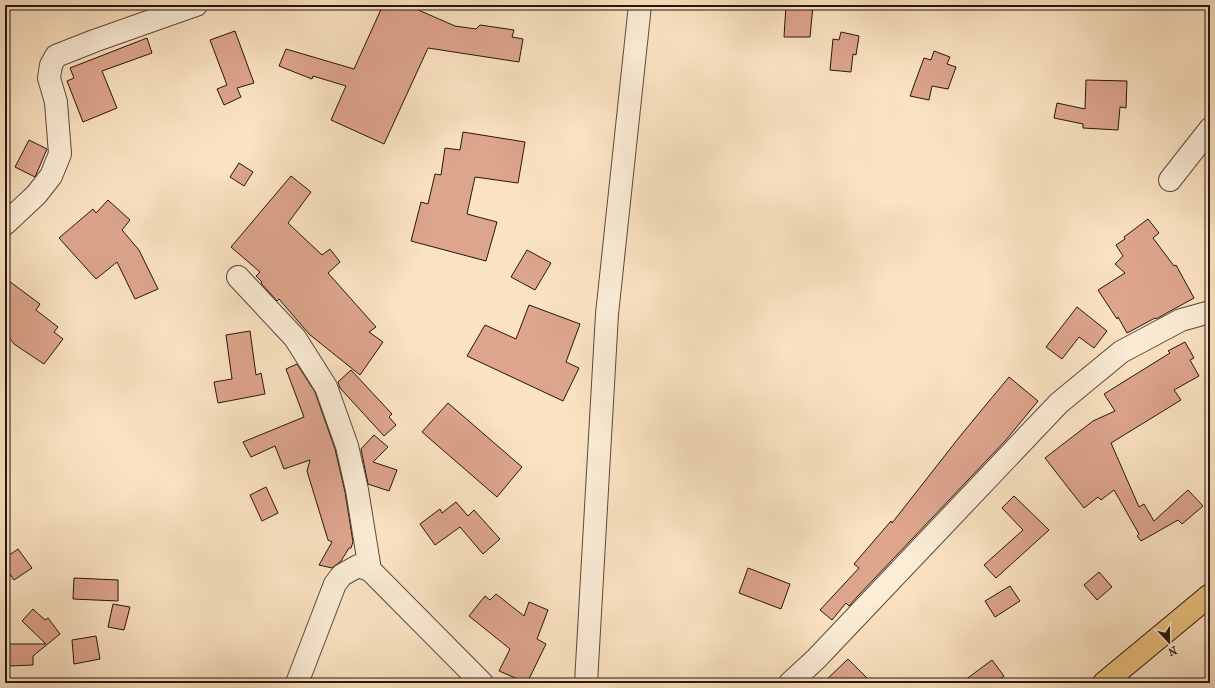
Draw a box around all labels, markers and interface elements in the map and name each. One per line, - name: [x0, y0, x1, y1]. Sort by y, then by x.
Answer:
- north arrow: [1149, 622, 1189, 662]
- text: N: [1166, 643, 1179, 659]

